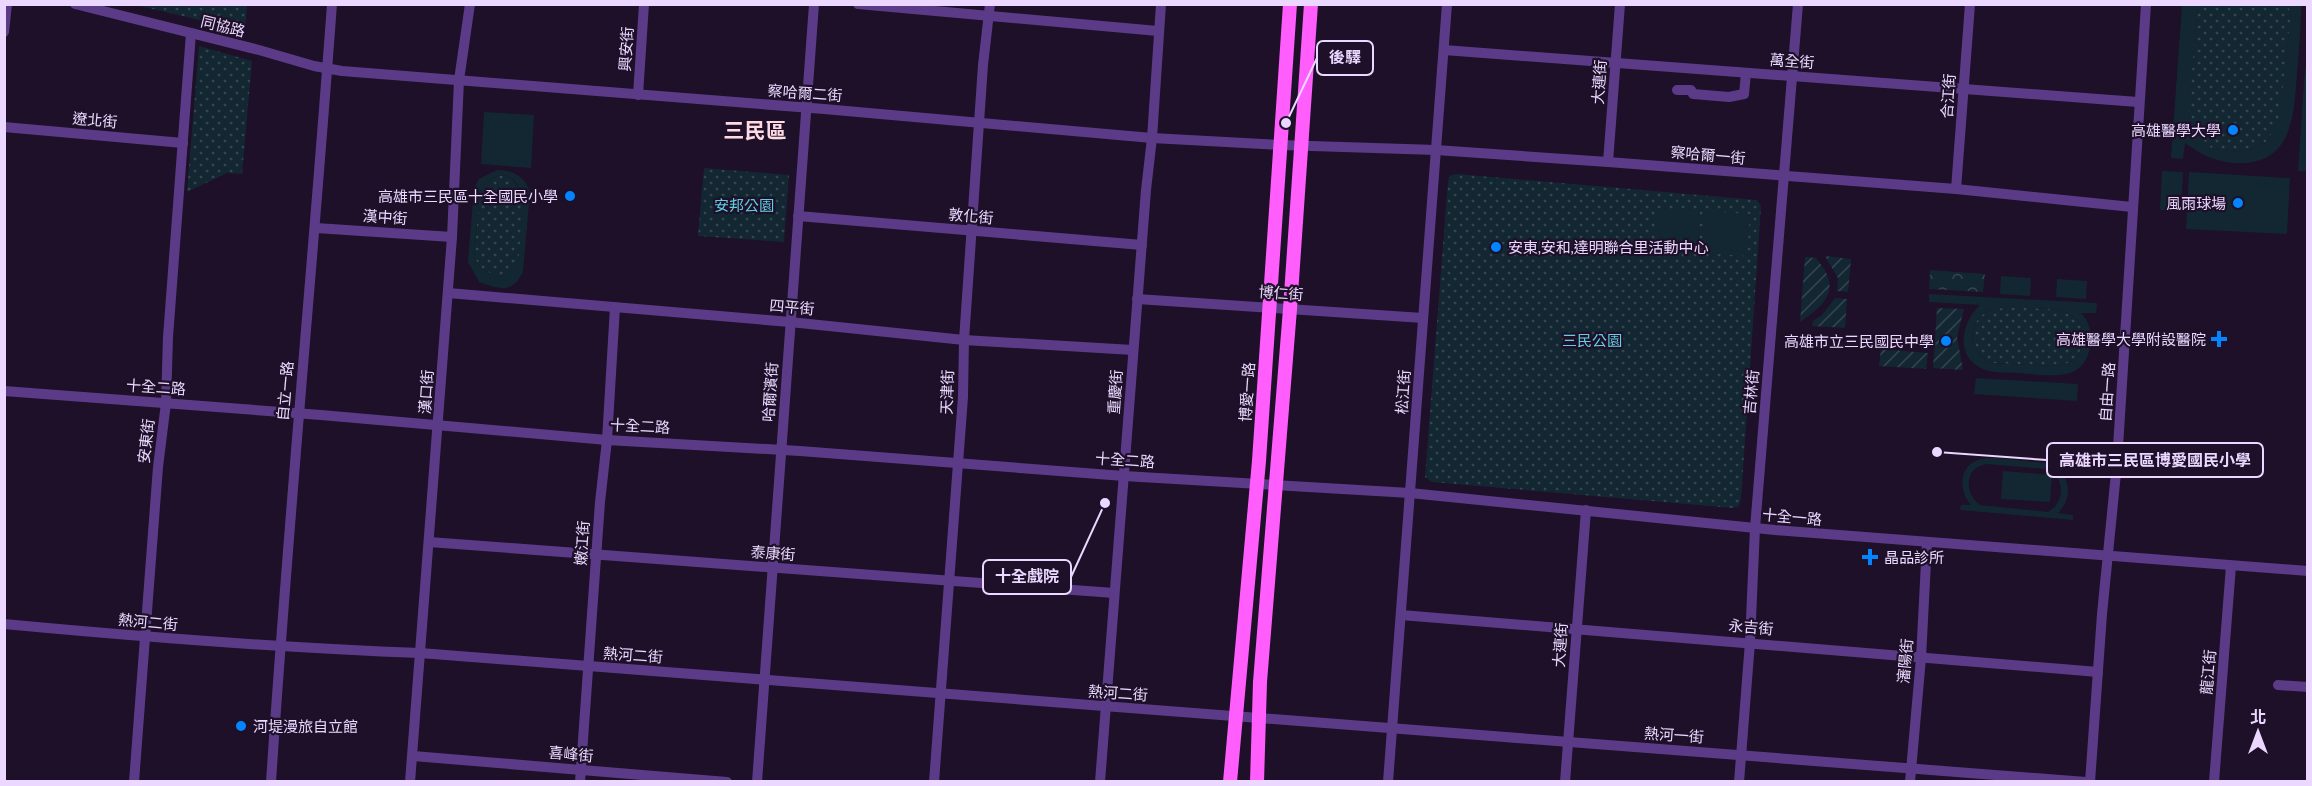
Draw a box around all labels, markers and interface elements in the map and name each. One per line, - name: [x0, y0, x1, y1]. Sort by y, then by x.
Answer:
- street label: 同協路: [199, 11, 247, 41]
- street label: 興安街: [615, 26, 637, 72]
- callout: 後驛: [1317, 41, 1373, 75]
- text: 後驛: [1329, 47, 1361, 67]
- street label: 萬全街: [1769, 50, 1815, 72]
- street label: 大連街: [1588, 59, 1610, 105]
- street label: 合江街: [1937, 73, 1959, 119]
- street label: 察哈爾二街: [767, 81, 843, 105]
- street label: 遼北街: [72, 109, 118, 131]
- district label: 三民區: [724, 117, 787, 144]
- place label: 高雄醫學大學: [2131, 121, 2221, 140]
- marker: 高雄醫學大學: [2226, 123, 2240, 137]
- street label: 察哈爾一街: [1670, 142, 1746, 168]
- place label: 高雄市三民區十全國民小學: [378, 187, 558, 206]
- marker: 高雄市三民區十全國民小學: [563, 189, 577, 203]
- place label: 風雨球場: [2166, 194, 2226, 213]
- park label: 安邦公園: [714, 196, 774, 215]
- marker: 風雨球場: [2231, 196, 2245, 210]
- street label: 敦化街: [948, 205, 994, 227]
- street label: 漢中街: [362, 206, 408, 228]
- place label: 安東,安和,達明聯合里活動中心: [1508, 238, 1709, 257]
- marker: 安東,安和,達明聯合里活動中心: [1489, 240, 1503, 254]
- street label: 博仁街: [1258, 282, 1304, 304]
- street label: 四平街: [769, 296, 815, 318]
- place label: 高雄醫學大學附設醫院: [2056, 330, 2206, 349]
- marker: 高雄醫學大學附設醫院: [2210, 330, 2228, 348]
- park label: 三民公園: [1562, 331, 1622, 350]
- place label: 高雄市立三民國民中學: [1784, 332, 1934, 351]
- marker: 高雄市立三民國民中學: [1939, 334, 1953, 348]
- street label: 自立一路: [273, 360, 297, 422]
- street label: 哈爾濱街: [758, 361, 782, 423]
- street label: 博愛一路: [1235, 361, 1259, 423]
- street label: 自由一路: [2095, 361, 2119, 423]
- street label: 漢口街: [415, 369, 437, 415]
- street label: 天津街: [937, 369, 957, 415]
- street label: 重慶街: [1104, 369, 1126, 415]
- street label: 松江街: [1392, 369, 1414, 415]
- street label: 吉林街: [1740, 369, 1762, 415]
- street label: 十全二路: [125, 375, 187, 399]
- street label: 十全二路: [610, 415, 670, 437]
- street label: 安東街: [134, 418, 158, 464]
- callout: 高雄市三民區博愛國民小學: [2047, 443, 2263, 477]
- street label: 十全二路: [1094, 448, 1156, 472]
- text: 高雄市三民區博愛國民小學: [2059, 450, 2251, 470]
- street label: 十全一路: [1761, 505, 1823, 529]
- street label: 嫩江街: [571, 520, 593, 566]
- street label: 泰康街: [750, 542, 796, 564]
- marker: 晶品診所: [1861, 548, 1879, 566]
- place label: 晶品診所: [1884, 548, 1944, 567]
- callout: 十全戲院: [983, 560, 1071, 594]
- text: 十全戲院: [995, 566, 1059, 586]
- street label: 熱河二街: [117, 610, 179, 634]
- street label: 永吉街: [1728, 616, 1774, 638]
- street label: 大連街: [1549, 622, 1571, 668]
- street label: 瀋陽街: [1894, 638, 1916, 684]
- street label: 熱河二街: [602, 643, 664, 667]
- street label: 龍江街: [2197, 649, 2219, 695]
- street label: 熱河二街: [1087, 681, 1149, 705]
- north arrow: [2228, 702, 2288, 762]
- text: 北: [2250, 707, 2266, 727]
- place label: 河堤漫旅自立館: [253, 717, 358, 736]
- marker: 河堤漫旅自立館: [234, 719, 248, 733]
- street label: 熱河一街: [1643, 723, 1705, 747]
- street label: 喜峰街: [548, 743, 594, 765]

